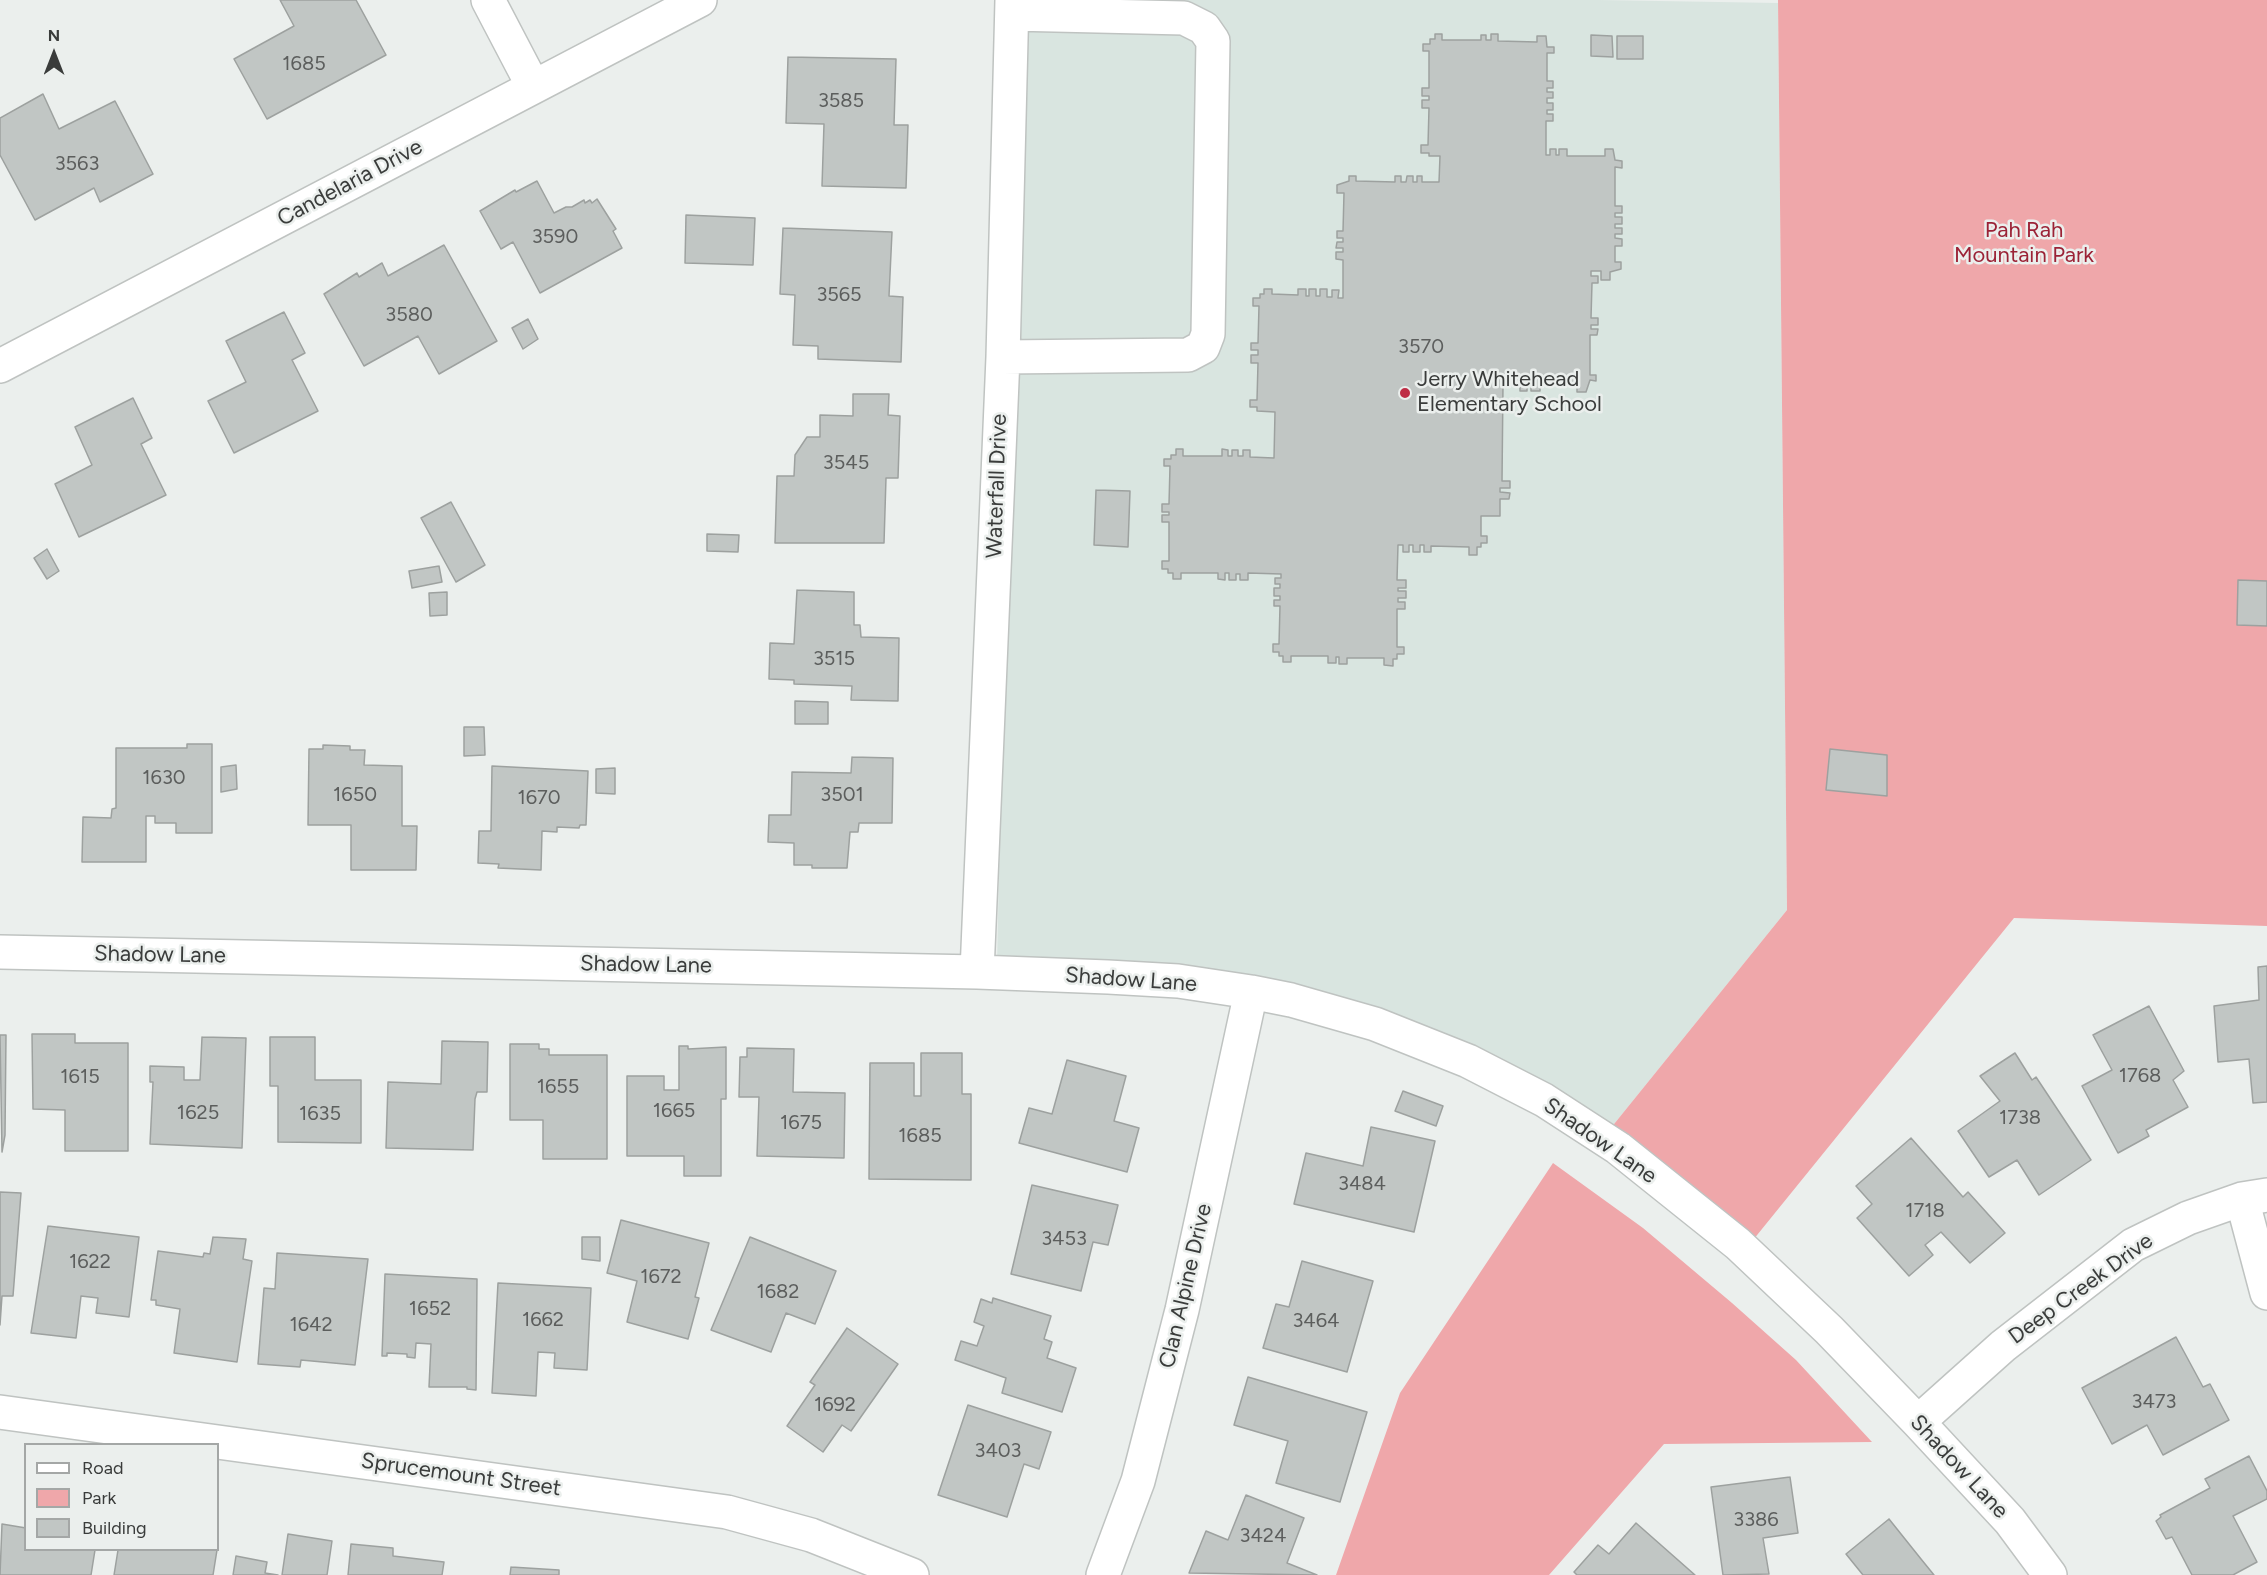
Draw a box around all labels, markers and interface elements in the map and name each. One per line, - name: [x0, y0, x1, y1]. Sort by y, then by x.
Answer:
- north arrow: [24, 24, 84, 84]
- text: N: [48, 26, 60, 45]
- house number: 1685: [282, 52, 326, 76]
- house number: 3585: [818, 89, 864, 113]
- street label: Candelaria Drive: [273, 134, 427, 232]
- house number: 3563: [55, 152, 99, 176]
- park label: Pah Rah Mountain Park: [1954, 218, 2094, 270]
- house number: 3590: [532, 225, 578, 249]
- house number: 3565: [816, 283, 862, 307]
- house number: 3580: [385, 303, 433, 327]
- house number: 3570: [1398, 335, 1444, 359]
- place label: Jerry Whitehead Elementary School: [1417, 367, 1602, 418]
- marker: Jerry Whitehead Elementary School: [1398, 386, 1412, 400]
- street label: Waterfall Drive: [981, 413, 1013, 559]
- house number: 3545: [823, 451, 869, 475]
- house number: 3515: [813, 647, 855, 671]
- house number: 1630: [142, 766, 186, 790]
- house number: 1650: [333, 783, 377, 807]
- house number: 3501: [820, 783, 864, 807]
- house number: 1670: [517, 786, 561, 810]
- street label: Shadow Lane: [94, 941, 226, 969]
- street label: Shadow Lane: [580, 951, 712, 979]
- street label: Shadow Lane: [1064, 962, 1198, 998]
- house number: 1768: [2119, 1064, 2161, 1088]
- house number: 1615: [60, 1065, 100, 1089]
- house number: 1655: [537, 1075, 579, 1099]
- street label: Shadow Lane: [1538, 1092, 1662, 1190]
- house number: 1665: [653, 1099, 695, 1123]
- house number: 1625: [177, 1101, 219, 1125]
- house number: 1635: [299, 1102, 341, 1126]
- house number: 1738: [1999, 1106, 2041, 1130]
- house number: 1675: [780, 1111, 822, 1135]
- house number: 1685: [898, 1124, 942, 1148]
- house number: 3484: [1338, 1172, 1386, 1196]
- house number: 1718: [1905, 1199, 1945, 1223]
- street label: Clan Alpine Drive: [1154, 1201, 1218, 1371]
- house number: 3453: [1041, 1227, 1087, 1251]
- street label: Deep Creek Drive: [2004, 1228, 2158, 1350]
- house number: 1622: [69, 1250, 111, 1274]
- house number: 1672: [640, 1265, 682, 1289]
- house number: 1682: [756, 1280, 800, 1304]
- house number: 1652: [409, 1297, 451, 1321]
- house number: 1662: [522, 1308, 564, 1332]
- house number: 3464: [1292, 1309, 1340, 1333]
- house number: 1642: [289, 1313, 333, 1337]
- house number: 3473: [2132, 1390, 2176, 1414]
- house number: 1692: [814, 1393, 856, 1417]
- street label: Shadow Lane: [1904, 1410, 2014, 1524]
- house number: 3403: [975, 1439, 1021, 1463]
- legend: [24, 1443, 219, 1551]
- street label: Sprucemount Street: [359, 1448, 563, 1502]
- text: Road: [82, 1457, 123, 1479]
- text: Park: [82, 1487, 116, 1509]
- house number: 3386: [1733, 1508, 1779, 1532]
- text: Building: [82, 1517, 147, 1539]
- house number: 3424: [1240, 1524, 1286, 1548]

